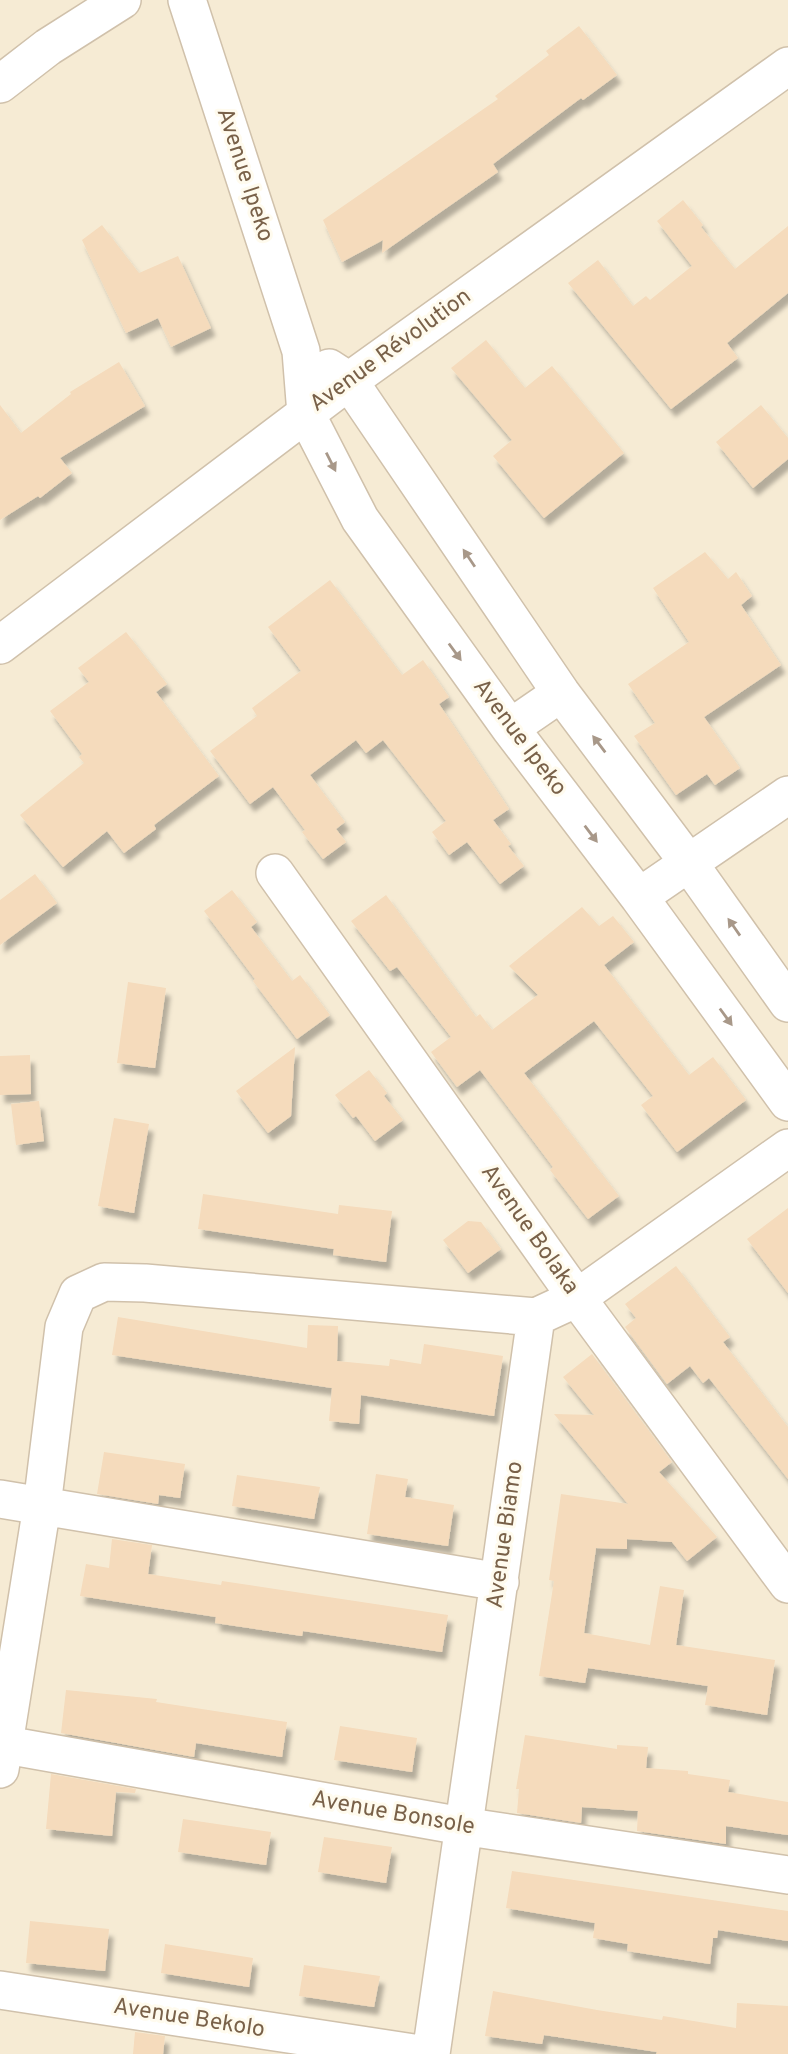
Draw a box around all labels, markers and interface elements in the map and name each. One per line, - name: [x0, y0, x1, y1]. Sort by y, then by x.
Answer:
- street label: Avenue Ipeko: [209, 104, 279, 246]
- street label: Avenue Révolution: [305, 283, 477, 419]
- one-way arrow: [325, 452, 336, 472]
- one-way arrow: [462, 549, 476, 567]
- one-way arrow: [448, 643, 462, 661]
- street label: Avenue Ipeko: [466, 674, 572, 802]
- one-way arrow: [593, 735, 607, 753]
- one-way arrow: [584, 825, 598, 843]
- one-way arrow: [727, 918, 741, 936]
- one-way arrow: [719, 1008, 733, 1026]
- street label: Avenue Bolaka: [473, 1159, 585, 1301]
- street label: Avenue Biamo: [481, 1460, 531, 1610]
- street label: Avenue Bonsole: [309, 1785, 477, 1843]
- street label: Avenue Bekolo: [111, 1993, 267, 2045]

